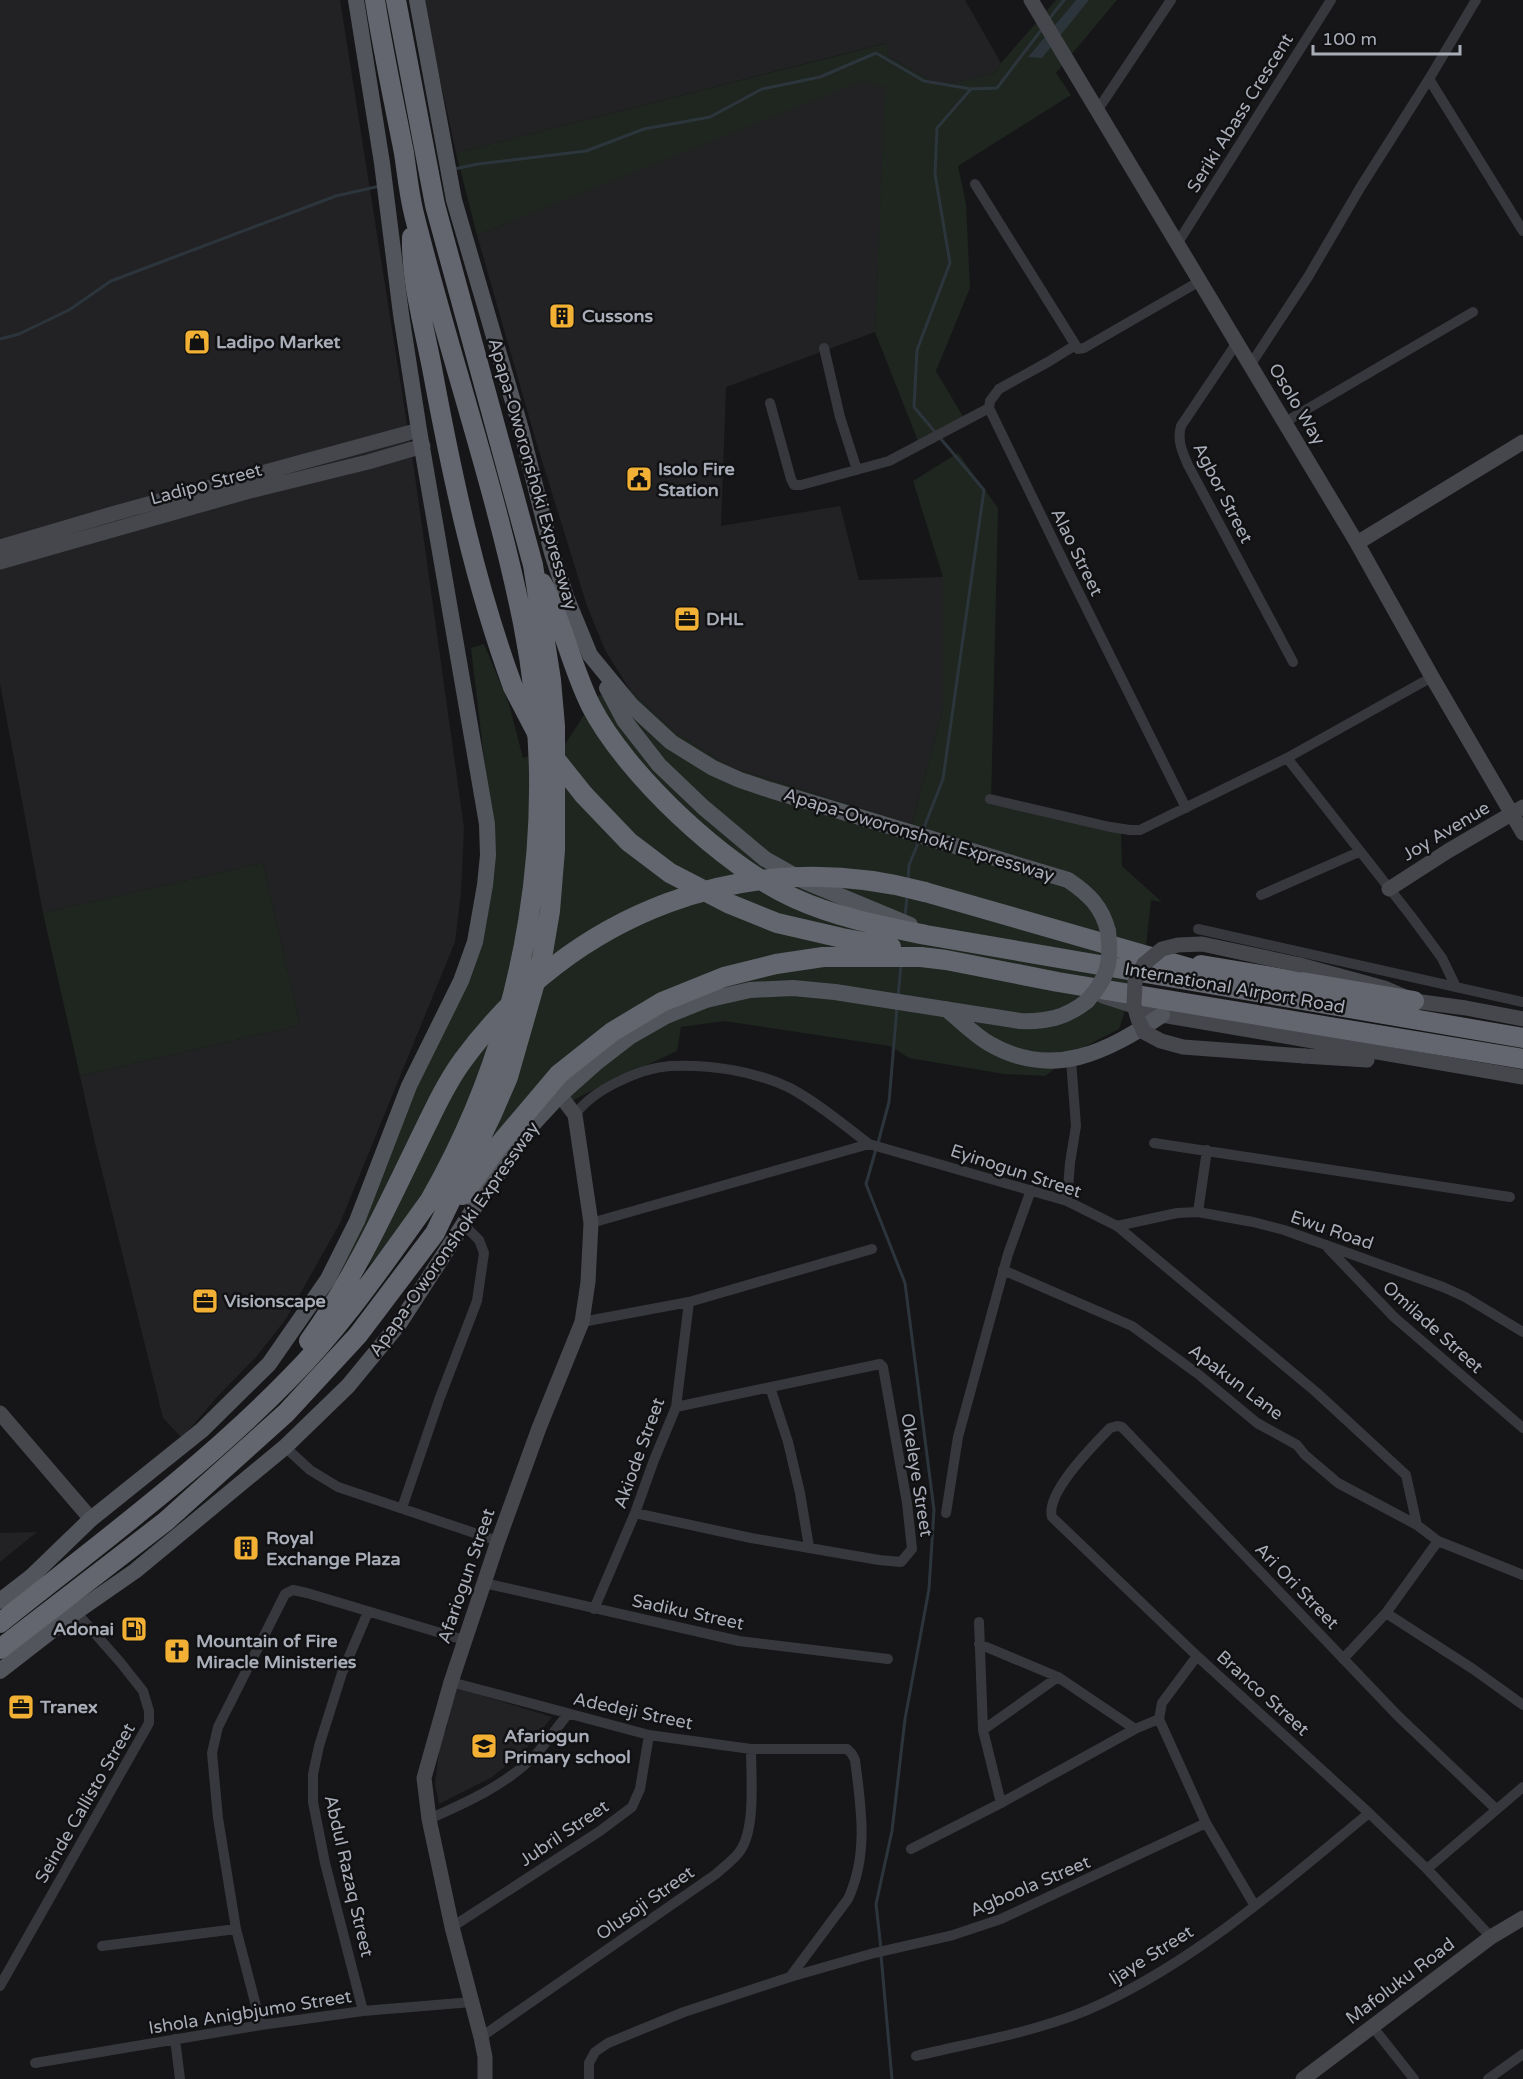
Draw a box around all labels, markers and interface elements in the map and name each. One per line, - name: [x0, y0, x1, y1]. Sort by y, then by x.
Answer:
- scale bar: [1313, 18, 1460, 56]
- text: 100 m: [1322, 28, 1377, 50]
- street label: Seriki Abass Crescent: [1182, 29, 1298, 197]
- building icon: Cussons: [547, 301, 577, 331]
- place label: Cussons: [582, 305, 653, 327]
- shop icon: Ladipo Market: [182, 327, 212, 357]
- place label: Ladipo Market: [216, 331, 341, 353]
- street label: Apapa-Oworonshoki Expressway: [484, 336, 582, 613]
- street label: Osolo Way: [1264, 359, 1330, 449]
- street label: Agbor Street: [1188, 439, 1258, 547]
- street label: Ladipo Street: [148, 458, 264, 509]
- place label: Isolo Fire Station: [658, 458, 735, 501]
- public building icon: Isolo Fire Station: [624, 464, 654, 494]
- street label: Alao Street: [1046, 504, 1108, 600]
- office icon: DHL: [672, 604, 702, 634]
- place label: DHL: [706, 608, 744, 630]
- street label: Apapa-Oworonshoki Expressway: [781, 783, 1057, 887]
- street label: Joy Avenue: [1398, 796, 1494, 866]
- street label: International Airport Road: [1123, 958, 1347, 1018]
- street label: Apapa-Oworonshoki Expressway: [364, 1117, 544, 1361]
- street label: Eyinogun Street: [948, 1139, 1085, 1203]
- street label: Ewu Road: [1288, 1206, 1376, 1254]
- street label: Omilade Street: [1378, 1276, 1488, 1378]
- office icon: Visionscape: [190, 1286, 220, 1316]
- place label: Visionscape: [224, 1290, 326, 1312]
- street label: Apakun Lane: [1184, 1339, 1288, 1425]
- street label: Akiode Street: [609, 1395, 669, 1511]
- street label: Okeleye Street: [896, 1412, 938, 1538]
- street label: Afariogun Street: [433, 1505, 499, 1646]
- place label: Royal Exchange Plaza: [266, 1527, 401, 1570]
- building icon: Royal Exchange Plaza: [231, 1533, 261, 1563]
- street label: Ari Ori Street: [1250, 1538, 1344, 1634]
- street label: Sadiku Street: [630, 1589, 746, 1635]
- fuel station icon: Adonai: [119, 1614, 149, 1644]
- place label: Adonai: [53, 1618, 114, 1640]
- place label: Mountain of Fire Miracle Ministeries: [196, 1630, 357, 1673]
- church icon: Mountain of Fire Miracle Ministeries: [162, 1636, 192, 1666]
- street label: Branco Street: [1212, 1646, 1314, 1740]
- street label: Adedeji Street: [571, 1688, 695, 1734]
- office icon: Tranex: [6, 1692, 36, 1722]
- place label: Tranex: [39, 1696, 98, 1718]
- street label: Seinde Callisto Street: [30, 1719, 140, 1887]
- place label: Afariogun Primary school: [504, 1725, 631, 1768]
- school or university icon: Afariogun Primary school: [469, 1731, 499, 1761]
- street label: Abdul Razaq Street: [320, 1793, 378, 1959]
- street label: Jubril Street: [515, 1795, 613, 1871]
- street label: Agboola Street: [967, 1851, 1094, 1921]
- street label: Olusoji Street: [592, 1861, 698, 1945]
- street label: Ijaye Street: [1105, 1920, 1197, 1990]
- street label: Mafoluku Road: [1341, 1933, 1459, 2029]
- street label: Ishola Anigbjumo Street: [147, 1985, 353, 2039]

